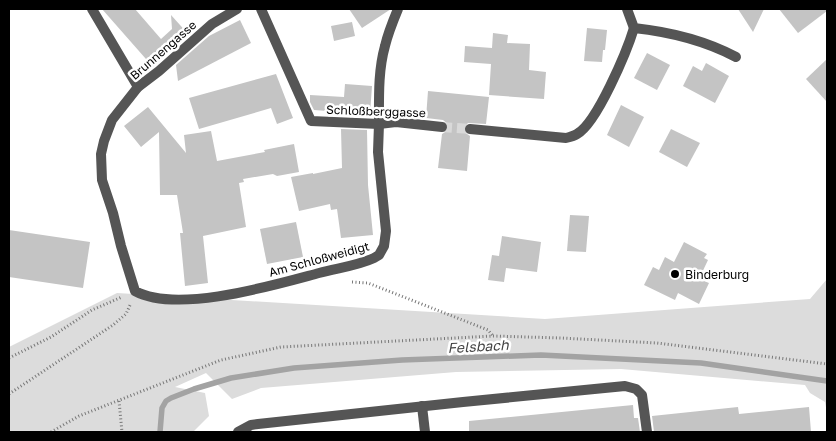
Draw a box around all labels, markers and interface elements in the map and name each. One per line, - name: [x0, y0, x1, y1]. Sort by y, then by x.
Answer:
- street label: Brunnengasse: [127, 17, 199, 83]
- street label: Schloßberggasse: [326, 102, 426, 120]
- street label: Am Schloßweidigt: [267, 238, 371, 280]
- place label: Binderburg: [685, 267, 749, 282]
- marker: Binderburg: [669, 268, 681, 280]
- water label: Felsbach: [447, 336, 510, 356]

